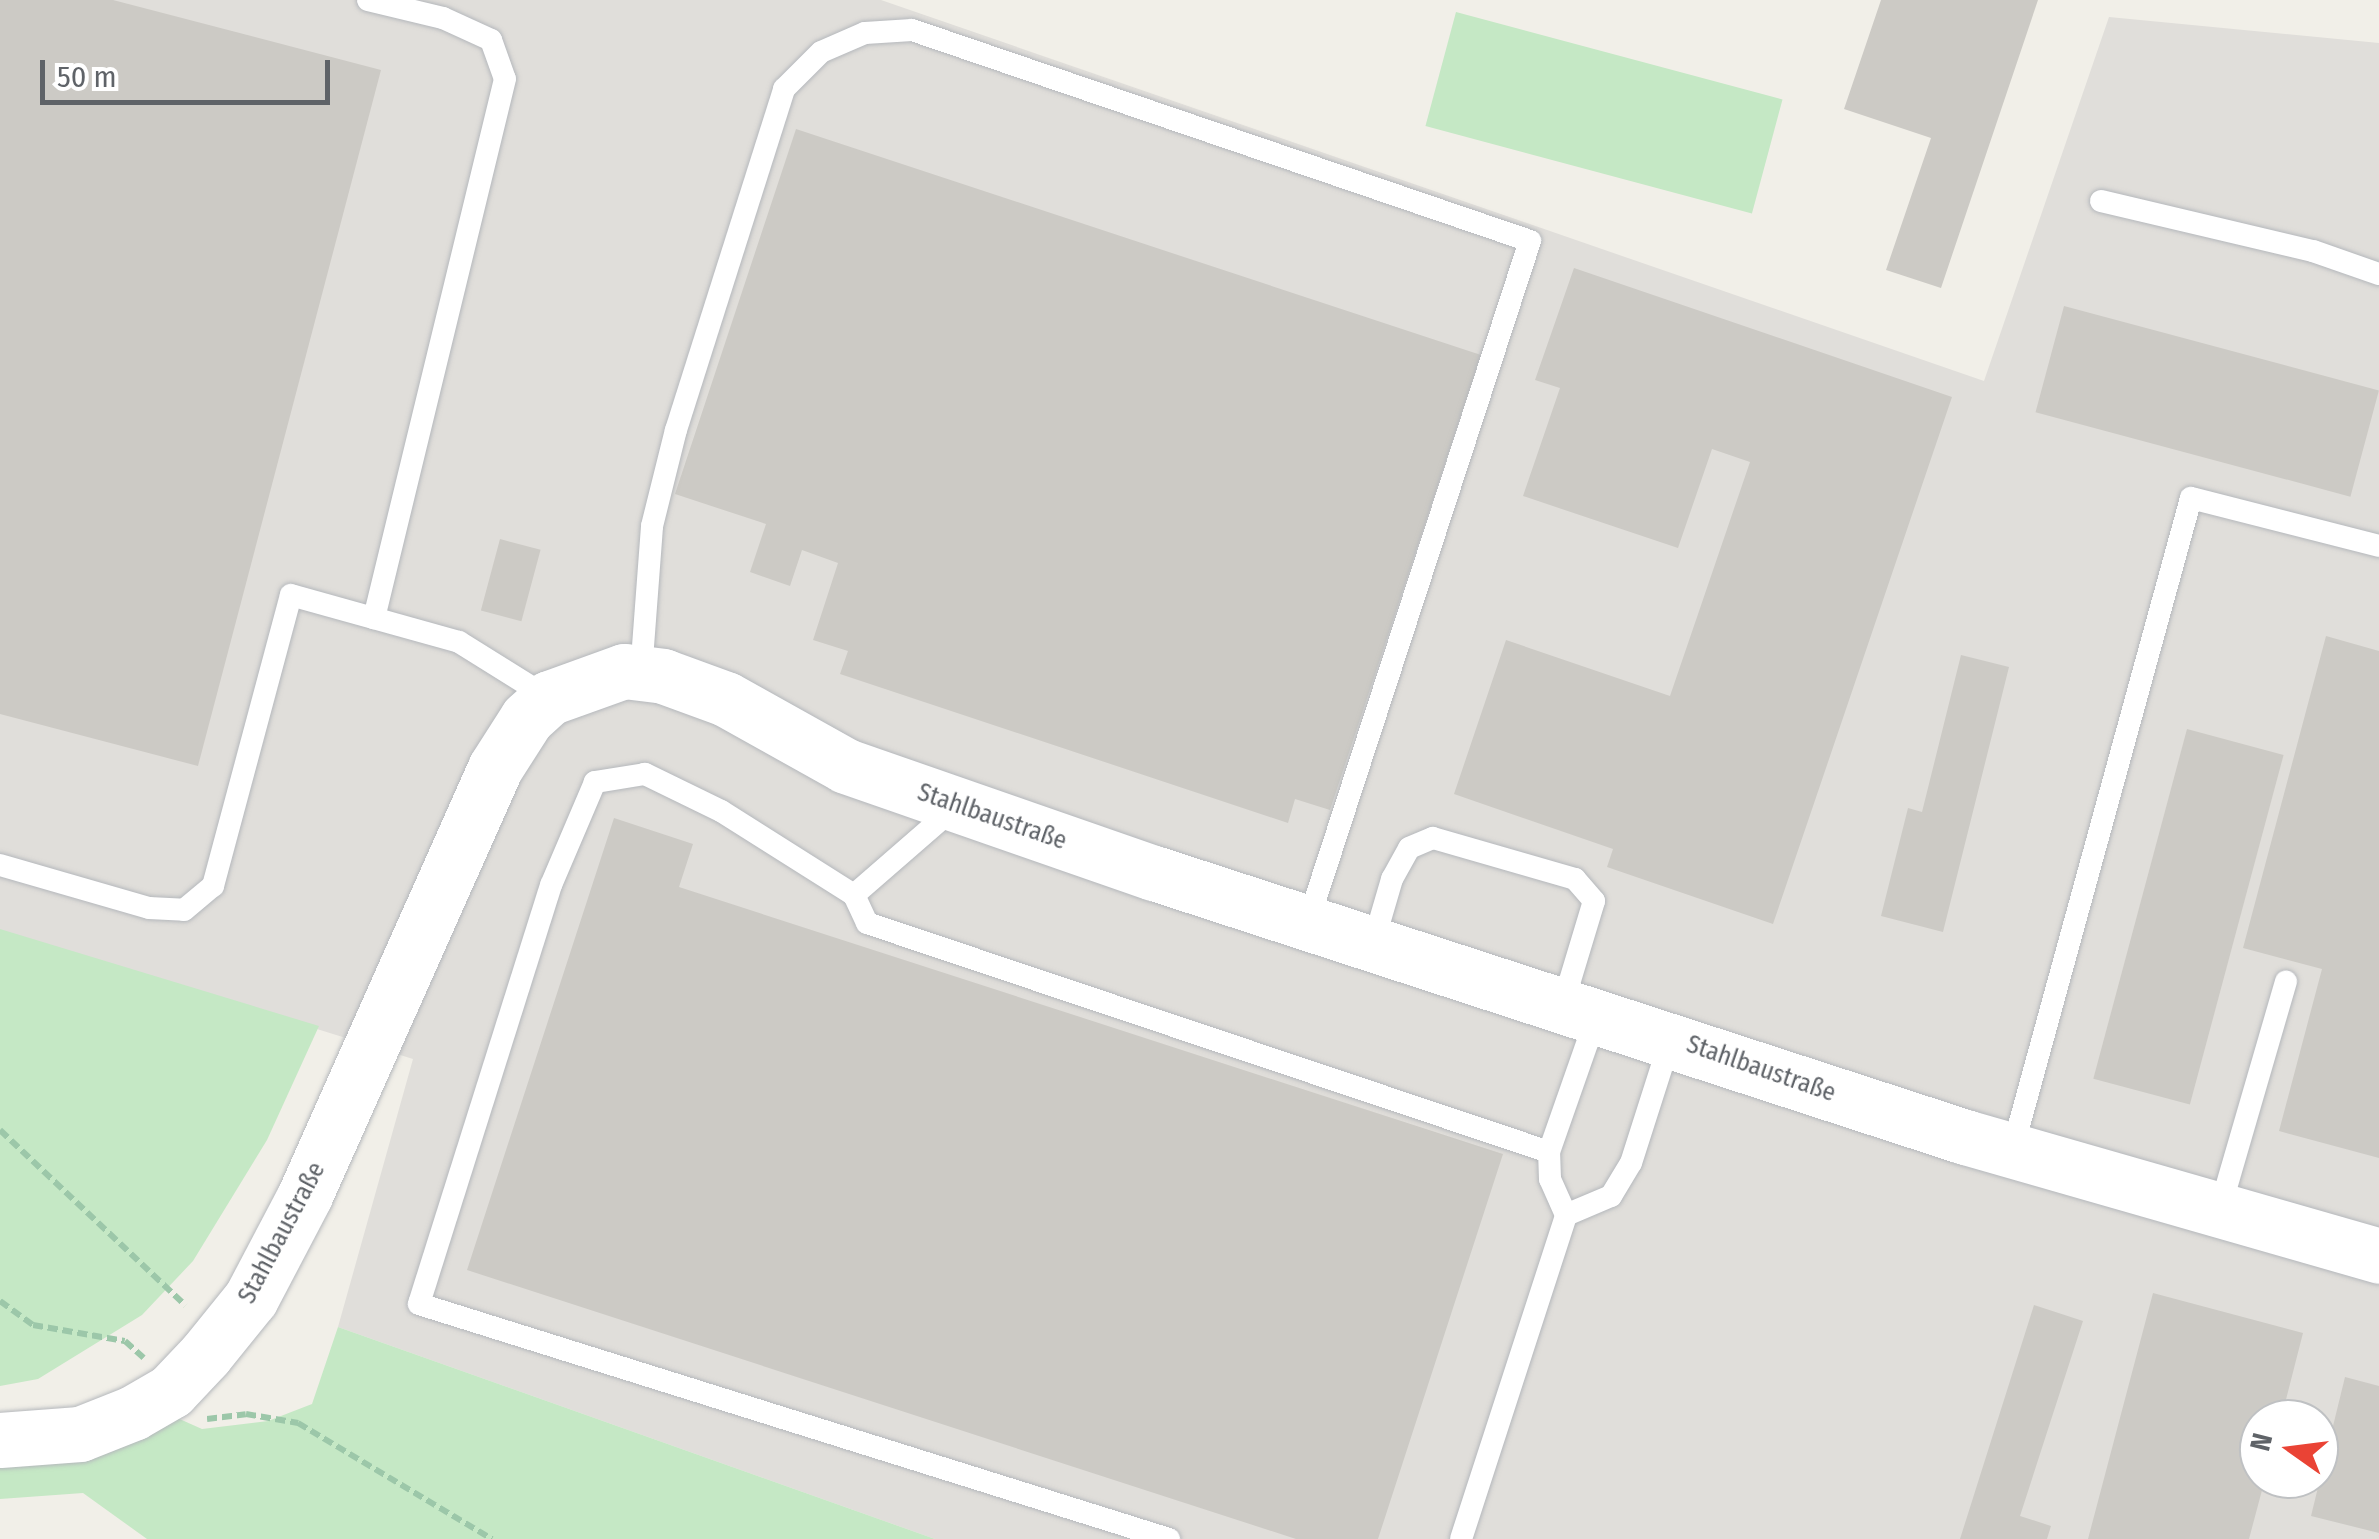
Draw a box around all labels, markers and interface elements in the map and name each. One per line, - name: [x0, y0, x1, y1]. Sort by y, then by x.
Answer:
- scale bar: [45, 40, 335, 102]
- text: 50 m: [57, 59, 117, 95]
- street label: Stahlbaustraße: [914, 777, 1070, 857]
- street label: Stahlbaustraße: [1683, 1029, 1839, 1109]
- street label: Stahlbaustraße: [232, 1157, 332, 1309]
- north arrow: [2239, 1399, 2339, 1499]
- text: N: [2243, 1430, 2279, 1454]

